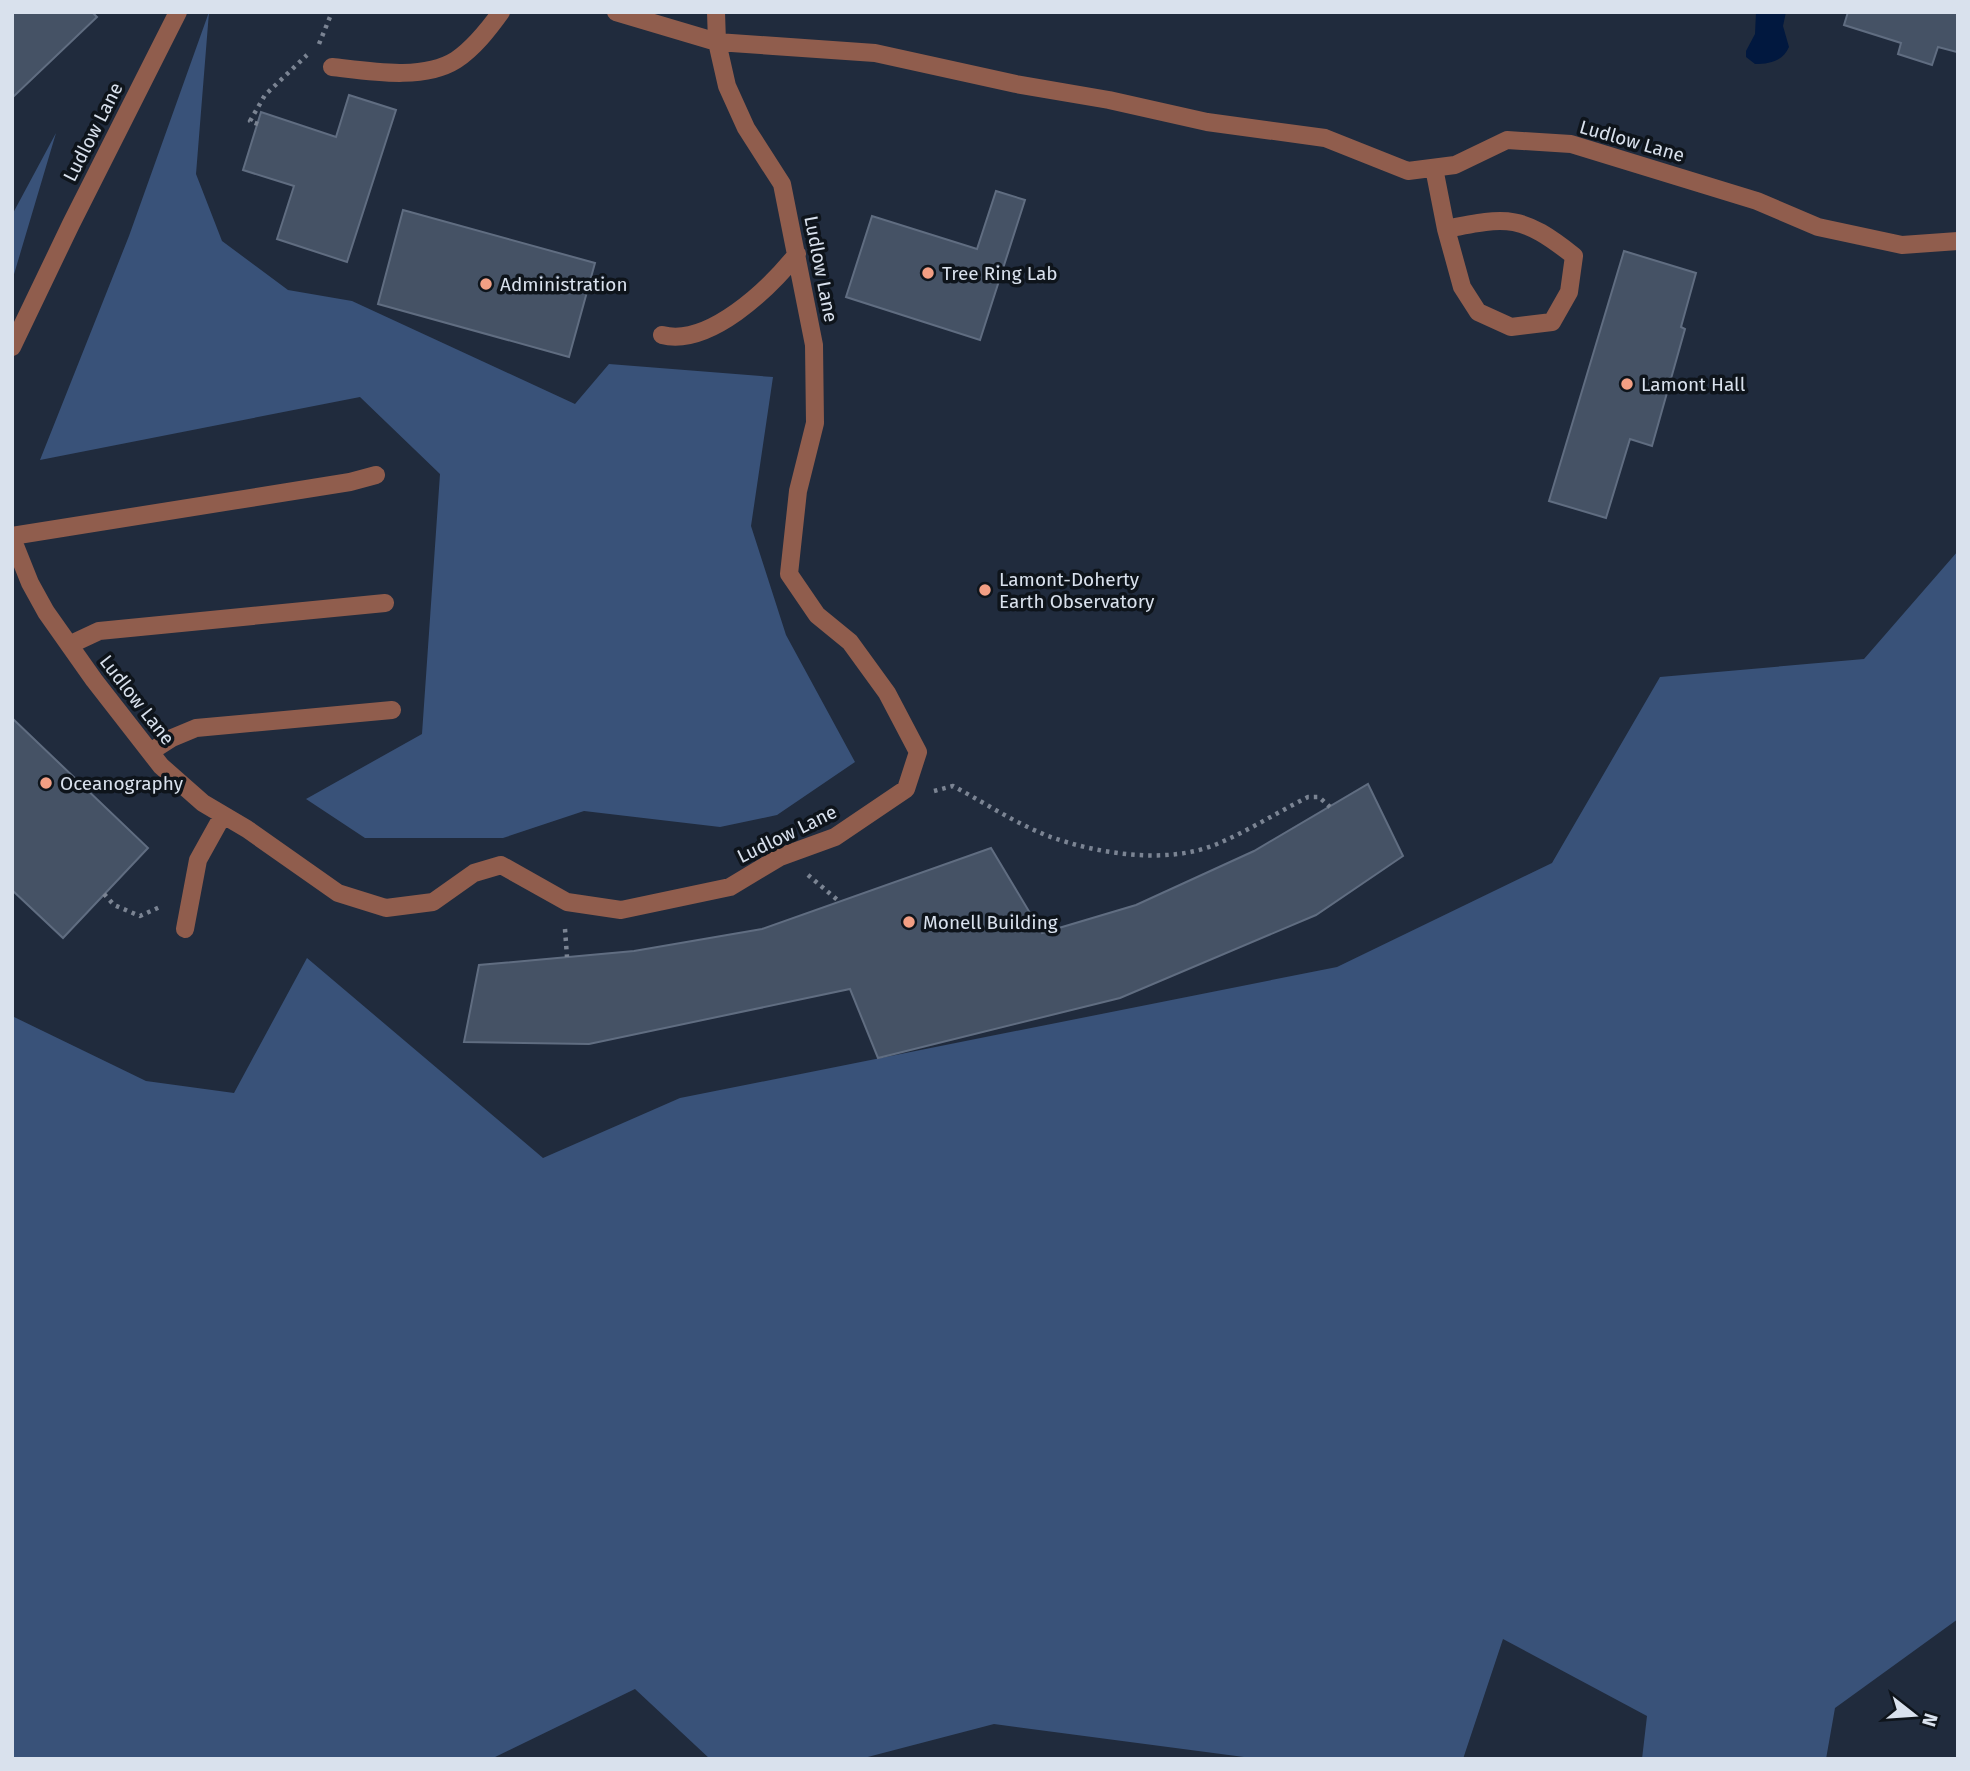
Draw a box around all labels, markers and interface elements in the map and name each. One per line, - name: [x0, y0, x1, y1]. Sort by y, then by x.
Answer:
- street label: Ludlow Lane: [58, 79, 128, 185]
- street label: Ludlow Lane: [1577, 115, 1687, 167]
- street label: Ludlow Lane: [799, 214, 843, 324]
- place label: Tree Ring Lab: [942, 262, 1058, 285]
- marker: Tree Ring Lab: [920, 265, 936, 281]
- place label: Administration: [500, 273, 628, 296]
- marker: Administration: [478, 276, 494, 292]
- place label: Lamont Hall: [1641, 373, 1746, 396]
- marker: Lamont Hall: [1619, 376, 1635, 392]
- place label: Lamont-Doherty Earth Observatory: [999, 568, 1155, 613]
- marker: Lamont-Doherty Earth Observatory: [977, 582, 993, 598]
- street label: Ludlow Lane: [95, 650, 179, 750]
- place label: Oceanography: [60, 772, 184, 795]
- marker: Oceanography: [38, 775, 54, 791]
- street label: Ludlow Lane: [733, 800, 841, 868]
- place label: Monell Building: [923, 911, 1058, 934]
- marker: Monell Building: [901, 914, 917, 930]
- north arrow: [1879, 1680, 1949, 1750]
- text: N: [1917, 1710, 1943, 1729]

